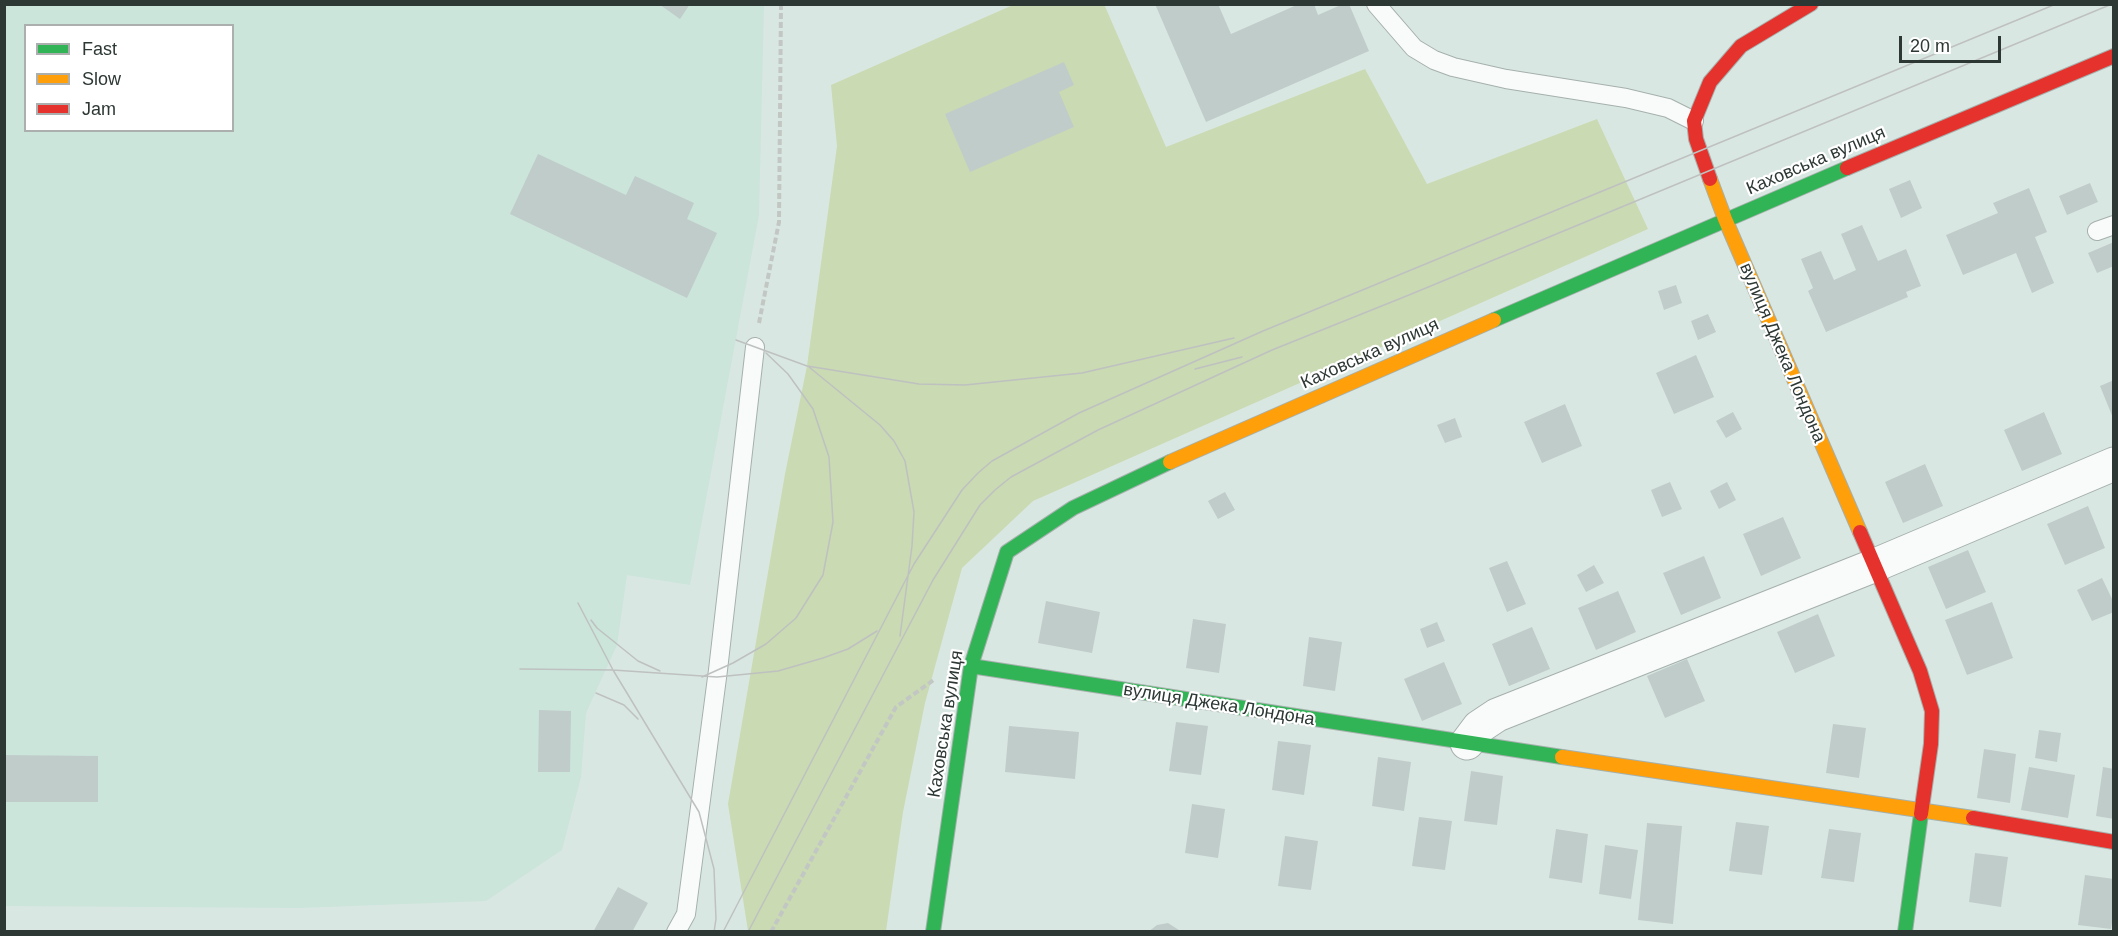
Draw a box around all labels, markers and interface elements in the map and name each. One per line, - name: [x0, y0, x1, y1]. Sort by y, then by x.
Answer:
- legend: [24, 24, 234, 132]
- scale bar: [1902, 24, 2004, 62]
- text: 20 m: [1910, 36, 1950, 56]
- text: Fast: [82, 39, 117, 59]
- text: Slow: [82, 69, 121, 89]
- text: Jam: [82, 99, 116, 119]
- street label: Каховська вулиця: [1743, 122, 1889, 200]
- street label: вулиця Джека Лондона: [1734, 260, 1830, 446]
- street label: Каховська вулиця: [1298, 314, 1442, 394]
- street label: Каховська вулиця: [924, 649, 968, 799]
- street label: вулиця Джека Лондона: [1122, 679, 1316, 731]

